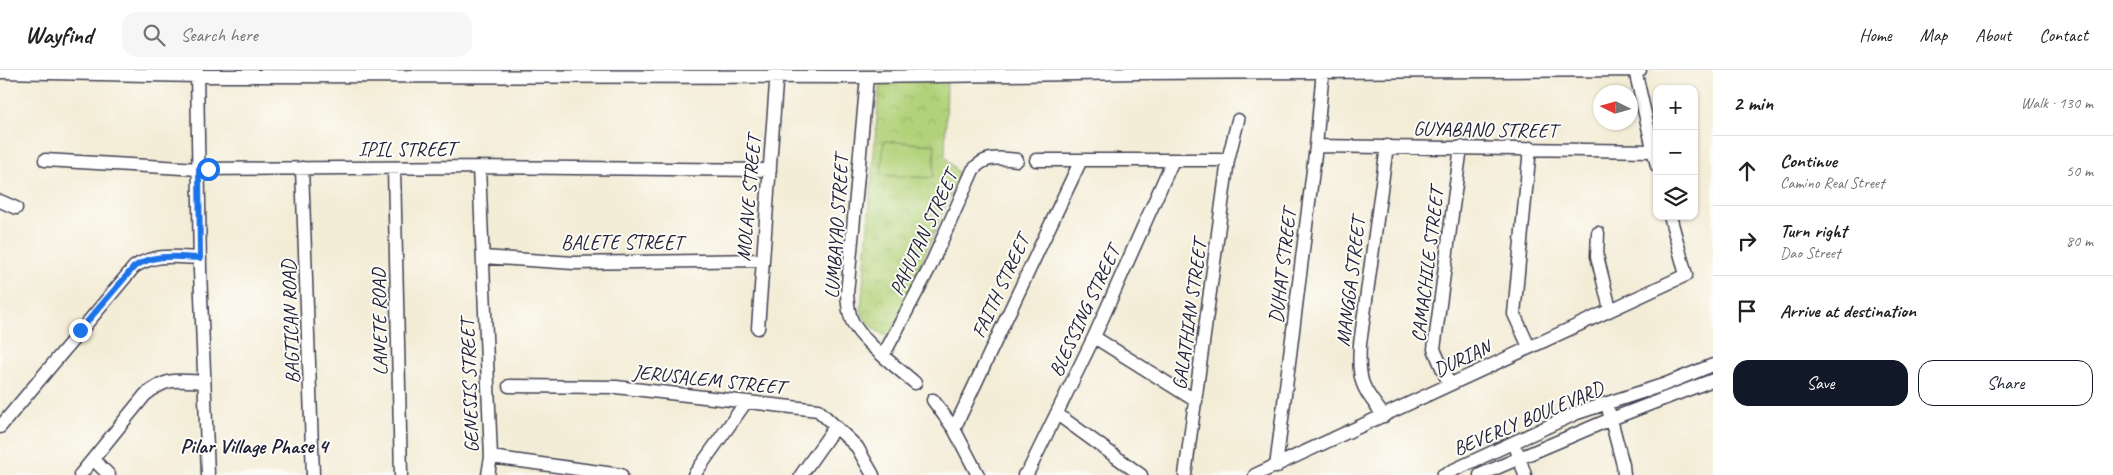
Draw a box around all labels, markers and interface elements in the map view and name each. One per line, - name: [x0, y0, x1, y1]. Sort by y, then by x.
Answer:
- search box: [122, 12, 472, 57]
- text: Wayfind: [25, 20, 92, 50]
- icon: search: [140, 21, 168, 49]
- text: Search here: [180, 23, 258, 47]
- text: Home: [1859, 24, 1892, 46]
- text: Map: [1920, 24, 1947, 46]
- text: About: [1975, 24, 2011, 46]
- text: Contact: [2039, 24, 2088, 46]
- north arrow: [1593, 85, 1638, 130]
- map controls: [1653, 85, 1698, 220]
- button: +: [1653, 85, 1698, 130]
- text: 2 min: [1733, 90, 1773, 116]
- text: Walk · 130 m: [2021, 93, 2093, 113]
- street label: GUYABANO STREET: [1413, 116, 1562, 143]
- street label: MOLAVE STREET: [731, 130, 767, 262]
- button: −: [1653, 130, 1698, 175]
- street label: IPIL STREET: [358, 137, 461, 162]
- text: Continue: [1780, 149, 1837, 173]
- street label: LUMBAYAO STREET: [819, 150, 854, 299]
- icon: ahead: [1733, 157, 1761, 185]
- route start: [197, 158, 220, 181]
- text: 50 m: [2066, 161, 2093, 181]
- street label: PAHUTAN STREET: [884, 163, 965, 299]
- text: Camino Real Street: [1780, 173, 1884, 193]
- button: layers: [1653, 175, 1698, 220]
- street label: CAMACHILE STREET: [1406, 182, 1450, 343]
- street label: DUHAT STREET: [1263, 204, 1302, 325]
- street label: MANGGA STREET: [1330, 212, 1371, 348]
- text: Turn right: [1780, 219, 1847, 243]
- street label: FAITH STREET: [966, 227, 1037, 342]
- icon: right: [1733, 227, 1761, 255]
- street label: BALETE STREET: [561, 230, 687, 255]
- text: 80 m: [2066, 231, 2093, 251]
- street label: GALATHIAN STREET: [1167, 234, 1213, 391]
- street label: BLESSING STREET: [1043, 238, 1127, 381]
- text: Dao Street: [1780, 243, 1840, 263]
- street label: BAGTICAN ROAD: [276, 258, 305, 384]
- street label: LANETE ROAD: [366, 267, 393, 376]
- icon: arrive: [1733, 297, 1761, 325]
- text: Arrive at destination: [1780, 299, 1916, 323]
- street label: GENESIS STREET: [455, 314, 484, 453]
- route end: [69, 319, 92, 342]
- street label: DURIAN: [1430, 333, 1497, 382]
- street label: JERUSALEM STREET: [631, 359, 791, 400]
- button: Save: [1733, 360, 1908, 406]
- button: Share: [1918, 360, 2093, 406]
- street label: BEVERLY BOULEVARD: [1449, 375, 1608, 461]
- district label: Pilar Village Phase 4: [180, 433, 330, 459]

